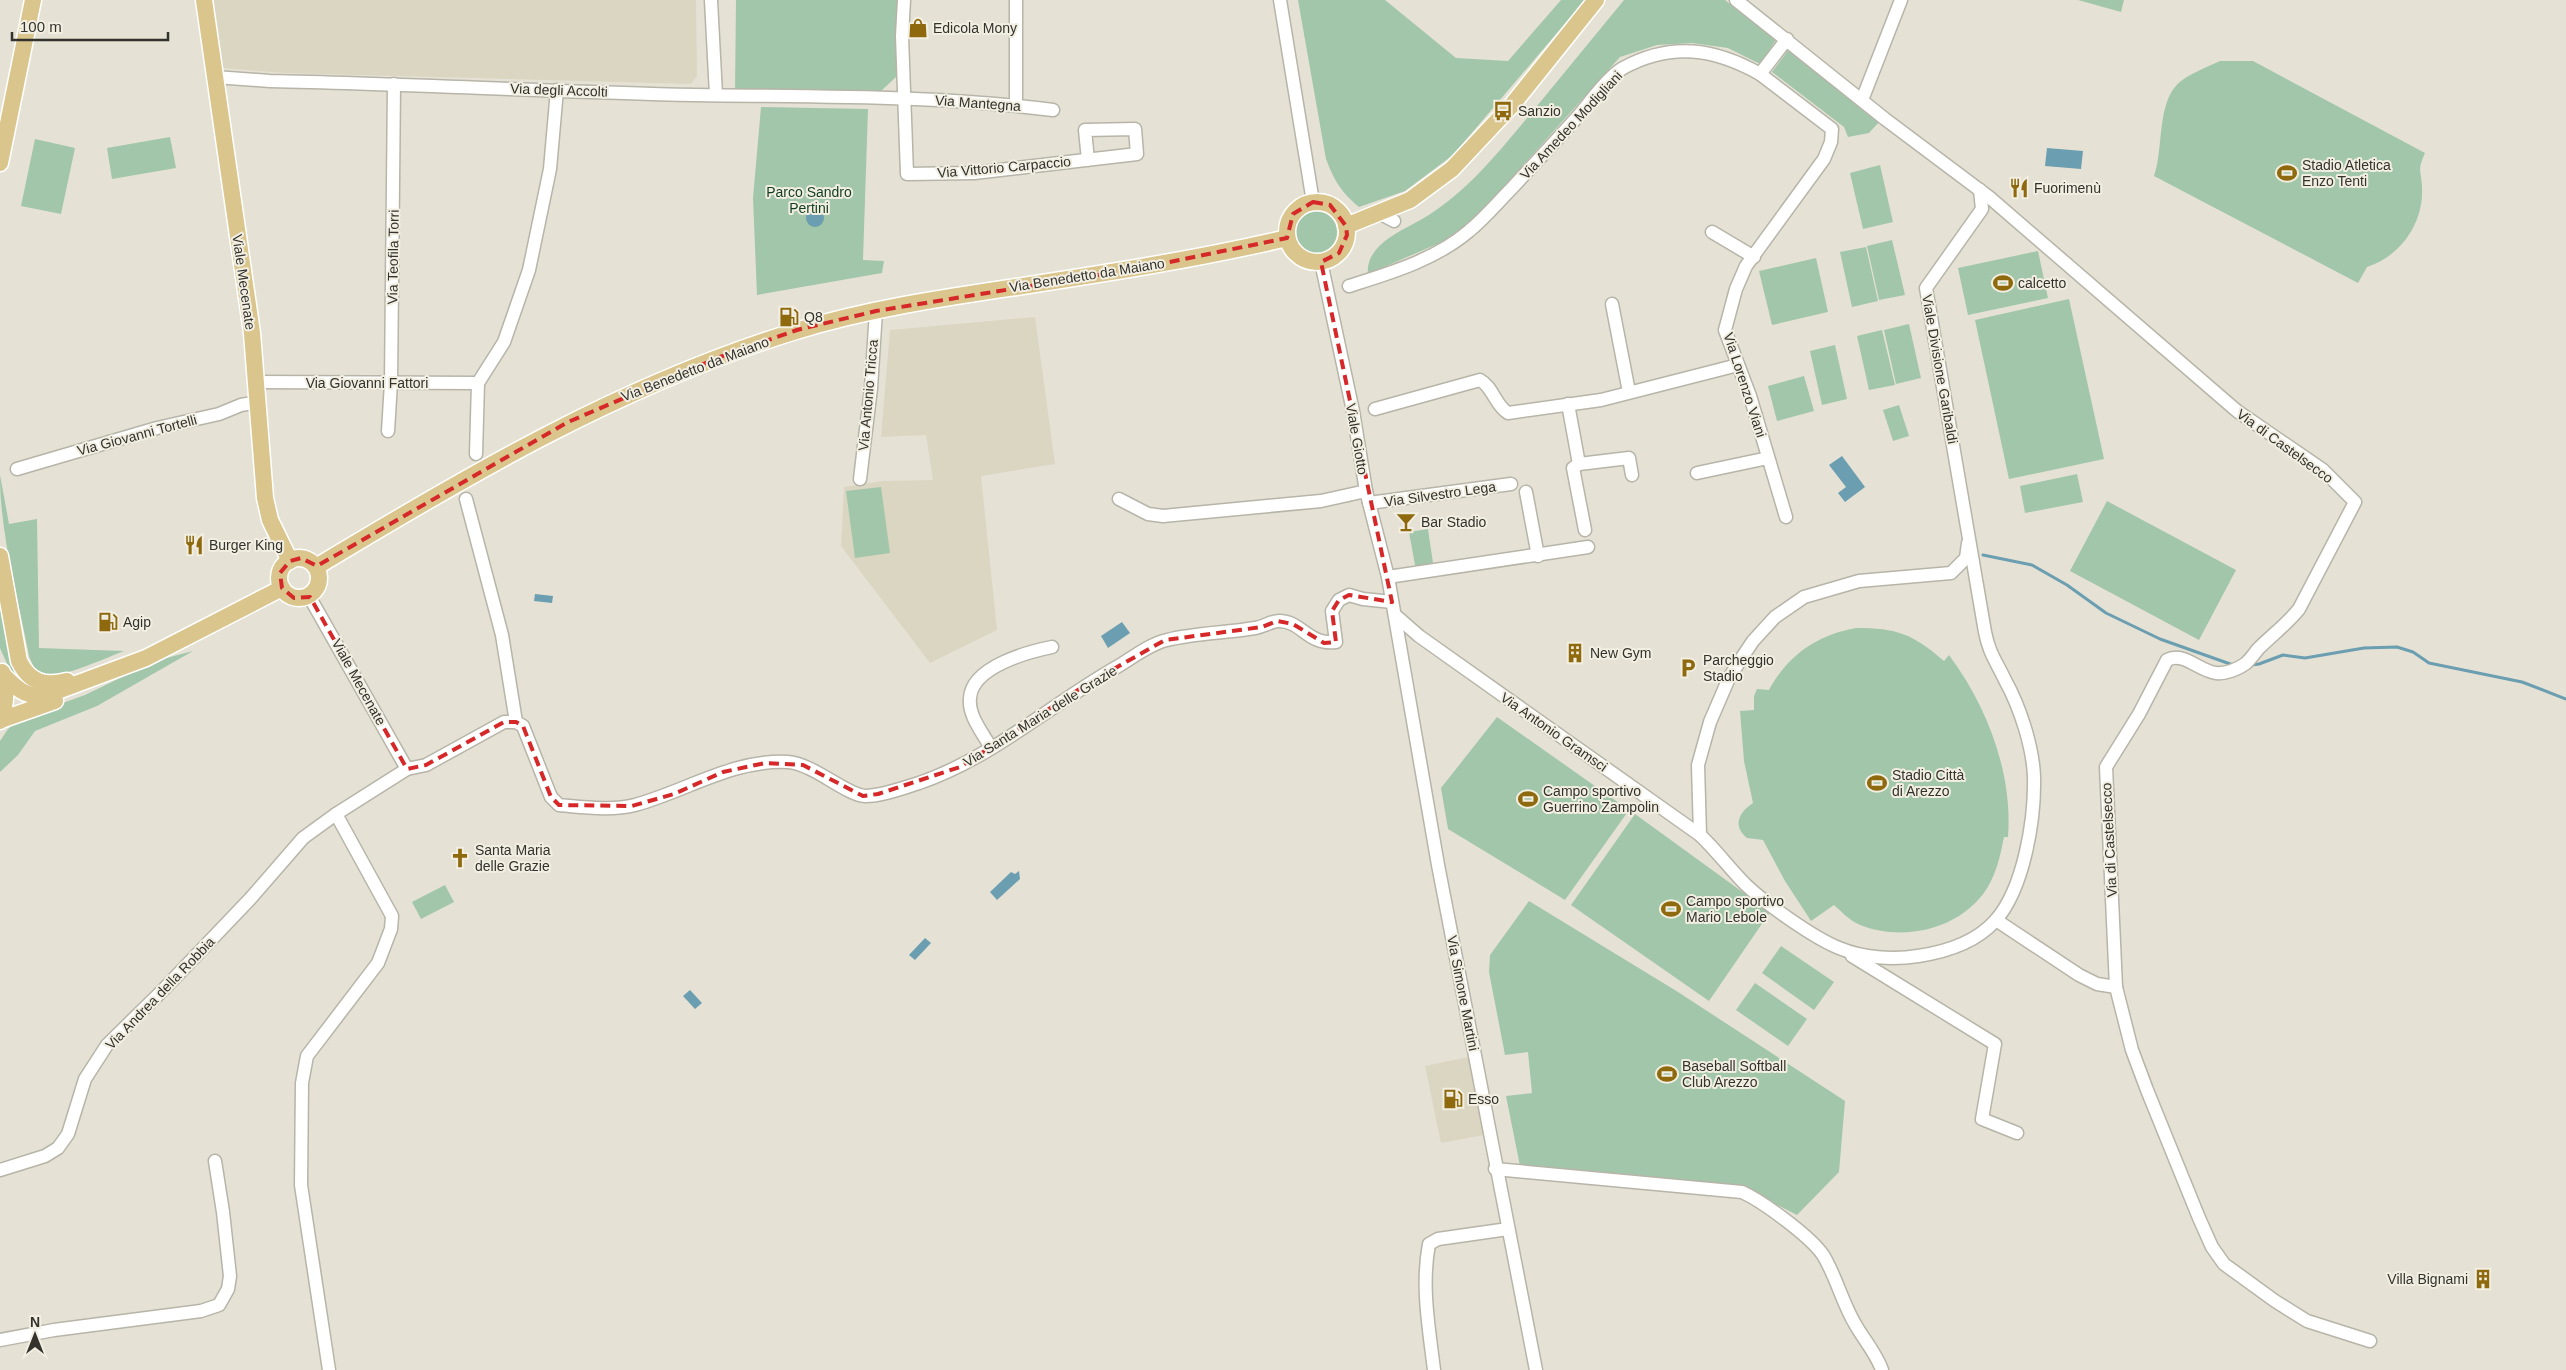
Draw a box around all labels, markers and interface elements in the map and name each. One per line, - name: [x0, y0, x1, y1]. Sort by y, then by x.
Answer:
- scale bar: [12, 10, 169, 42]
- shop icon: Edicola Mony: [907, 17, 929, 39]
- text: 100 m: [20, 18, 62, 35]
- place label: Edicola Mony: [933, 20, 1017, 36]
- street label: Via Amedeo Modigliani: [1517, 68, 1625, 182]
- street label: Via degli Accolti: [510, 80, 608, 100]
- street label: Via Mantegna: [934, 92, 1022, 114]
- bus stop icon: Sanzio: [1492, 100, 1514, 122]
- place label: Sanzio: [1518, 103, 1561, 119]
- street label: Via Vittorio Carpaccio: [937, 153, 1072, 181]
- place label: Stadio Atletica Enzo Tenti: [2302, 157, 2391, 189]
- sports icon: Stadio Atletica Enzo Tenti: [2276, 162, 2298, 184]
- restaurant icon: Fuorimenù: [2008, 177, 2030, 199]
- place label: Fuorimenù: [2034, 180, 2101, 196]
- park label: Parco Sandro Pertini: [766, 184, 852, 216]
- street label: Via Teofila Torri: [384, 209, 402, 305]
- street label: Viale Mecenate: [229, 233, 259, 331]
- street label: Via Benedetto da Maiano: [1008, 255, 1166, 295]
- sports icon: calcetto: [1992, 272, 2014, 294]
- place label: calcetto: [2018, 275, 2066, 291]
- street label: Viale Divisione Garibaldi: [1919, 293, 1961, 445]
- fuel station icon: Q8: [778, 306, 800, 328]
- place label: Q8: [804, 309, 823, 325]
- street label: Via Lorenzo Viani: [1721, 331, 1769, 439]
- street label: Via Benedetto da Maiano: [619, 333, 771, 405]
- street label: Via Antonio Tricca: [855, 338, 881, 451]
- street label: Via Giovanni Fattori: [306, 375, 428, 391]
- street label: Viale Giotto: [1343, 402, 1371, 476]
- street label: Via di Castelsecco: [2234, 406, 2336, 486]
- street label: Via Giovanni Tortelli: [75, 411, 199, 459]
- street label: Via Silvestro Lega: [1383, 478, 1497, 510]
- bar icon: Bar Stadio: [1395, 511, 1417, 533]
- place label: Bar Stadio: [1421, 514, 1487, 530]
- restaurant icon: Burger King: [183, 534, 205, 556]
- place label: Burger King: [209, 537, 283, 553]
- fuel station icon: Agip: [97, 611, 119, 633]
- place label: Agip: [123, 614, 151, 630]
- street label: Viale Mecenate: [329, 636, 389, 728]
- building icon: New Gym: [1564, 642, 1586, 664]
- place label: New Gym: [1590, 645, 1651, 661]
- place label: Parcheggio Stadio: [1703, 652, 1774, 684]
- parking icon: Parcheggio Stadio: [1677, 657, 1699, 679]
- street label: Via Santa Maria delle Grazie: [960, 662, 1120, 770]
- street label: Via Antonio Gramsci: [1498, 689, 1610, 775]
- place label: Stadio Città di Arezzo: [1892, 767, 1965, 799]
- sports icon: Stadio Città di Arezzo: [1866, 772, 1888, 794]
- street label: Via di Castelsecco: [2098, 782, 2120, 898]
- place label: Campo sportivo Guerrino Zampolin: [1543, 783, 1659, 815]
- sports icon: Campo sportivo Guerrino Zampolin: [1517, 788, 1539, 810]
- place label: Santa Maria delle Grazie: [475, 842, 551, 874]
- church icon: Santa Maria delle Grazie: [449, 847, 471, 869]
- place label: Campo sportivo Mario Lebole: [1686, 893, 1784, 925]
- sports icon: Campo sportivo Mario Lebole: [1660, 898, 1682, 920]
- street label: Via Andrea della Robbia: [102, 933, 218, 1052]
- street label: Via Simone Martini: [1444, 934, 1482, 1052]
- place label: Baseball Softball Club Arezzo: [1682, 1058, 1786, 1090]
- sports icon: Baseball Softball Club Arezzo: [1656, 1063, 1678, 1085]
- fuel station icon: Esso: [1442, 1088, 1464, 1110]
- place label: Esso: [1468, 1091, 1499, 1107]
- building icon: Villa Bignami: [2472, 1268, 2494, 1290]
- place label: Villa Bignami: [2387, 1271, 2468, 1287]
- north arrow: [10, 1310, 60, 1360]
- text: N: [30, 1314, 40, 1330]

